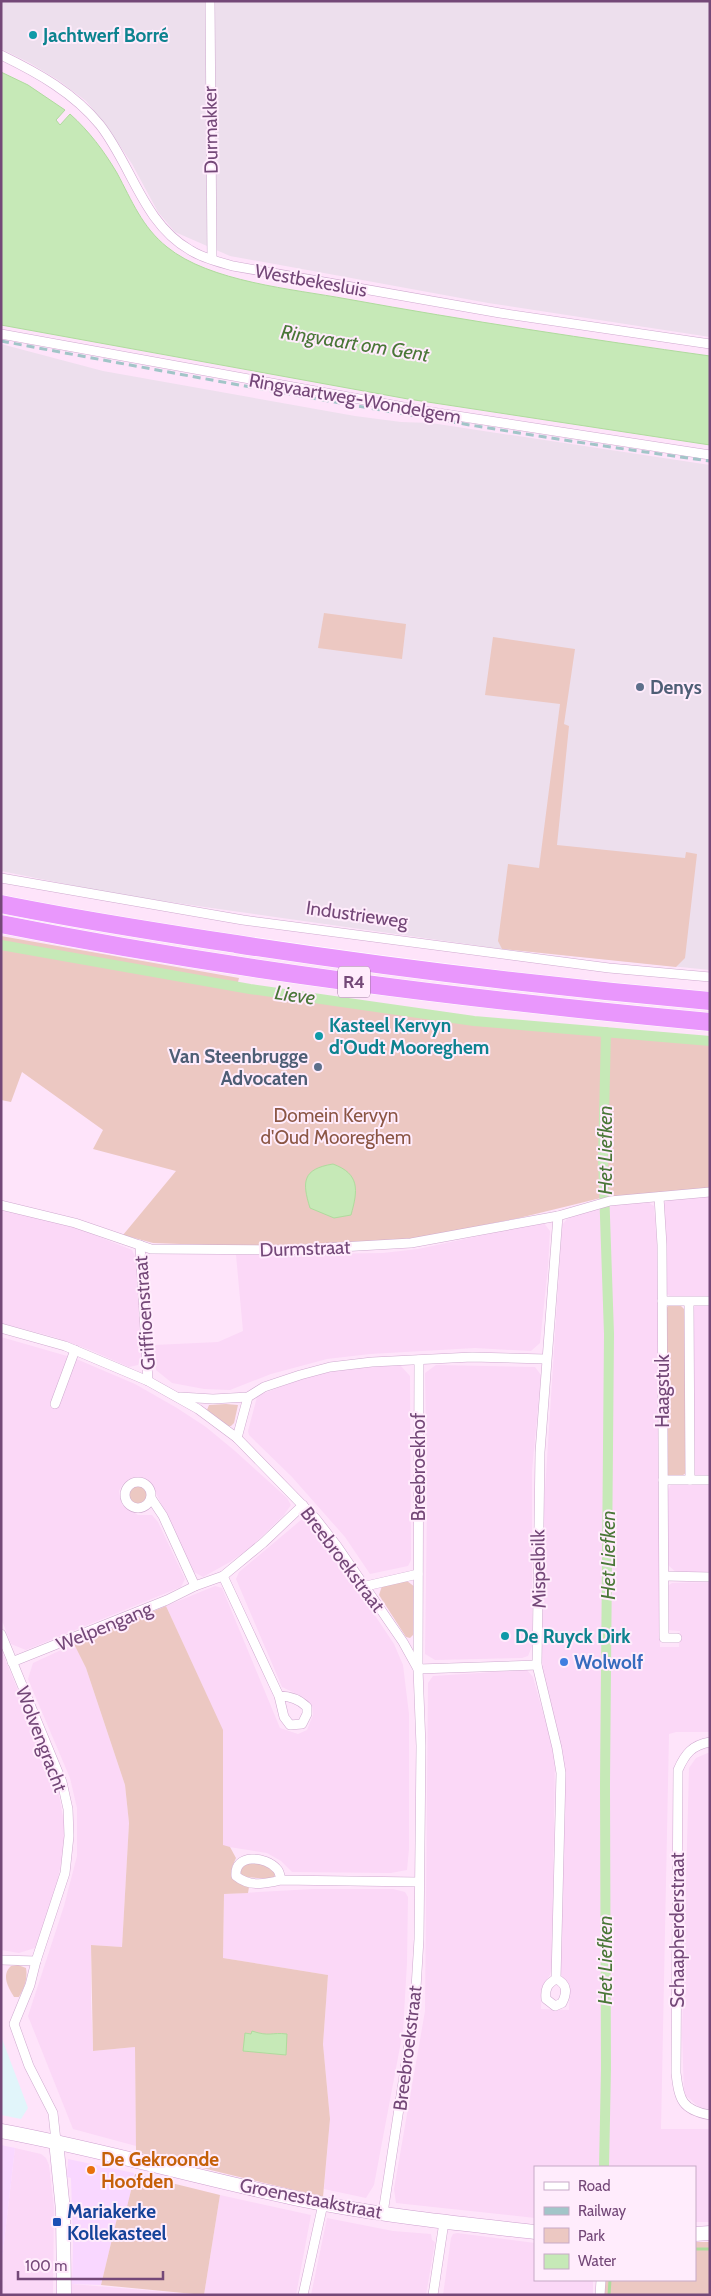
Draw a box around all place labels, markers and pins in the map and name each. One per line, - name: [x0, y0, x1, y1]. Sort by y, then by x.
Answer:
- place label: Jachtwerf Borré: [42, 24, 169, 47]
- marker: Jachtwerf Borré: [27, 29, 39, 41]
- place label: Denys: [650, 676, 702, 699]
- marker: Denys: [634, 681, 646, 693]
- place label: Kasteel Kervyn d'Oudt Mooreghem: [329, 1014, 489, 1059]
- marker: Kasteel Kervyn d'Oudt Mooreghem: [313, 1030, 325, 1042]
- place label: Van Steenbrugge Advocaten: [169, 1045, 308, 1090]
- marker: Van Steenbrugge Advocaten: [312, 1061, 324, 1073]
- place label: De Ruyck Dirk: [515, 1625, 631, 1648]
- marker: De Ruyck Dirk: [499, 1630, 511, 1642]
- place label: Wolwolf: [574, 1651, 644, 1674]
- marker: Wolwolf: [558, 1656, 570, 1668]
- place label: De Gekroonde Hoofden: [101, 2148, 219, 2193]
- marker: De Gekroonde Hoofden: [85, 2164, 97, 2176]
- place label: Mariakerke Kollekasteel: [67, 2200, 166, 2245]
- marker: Mariakerke Kollekasteel: [51, 2216, 63, 2228]

